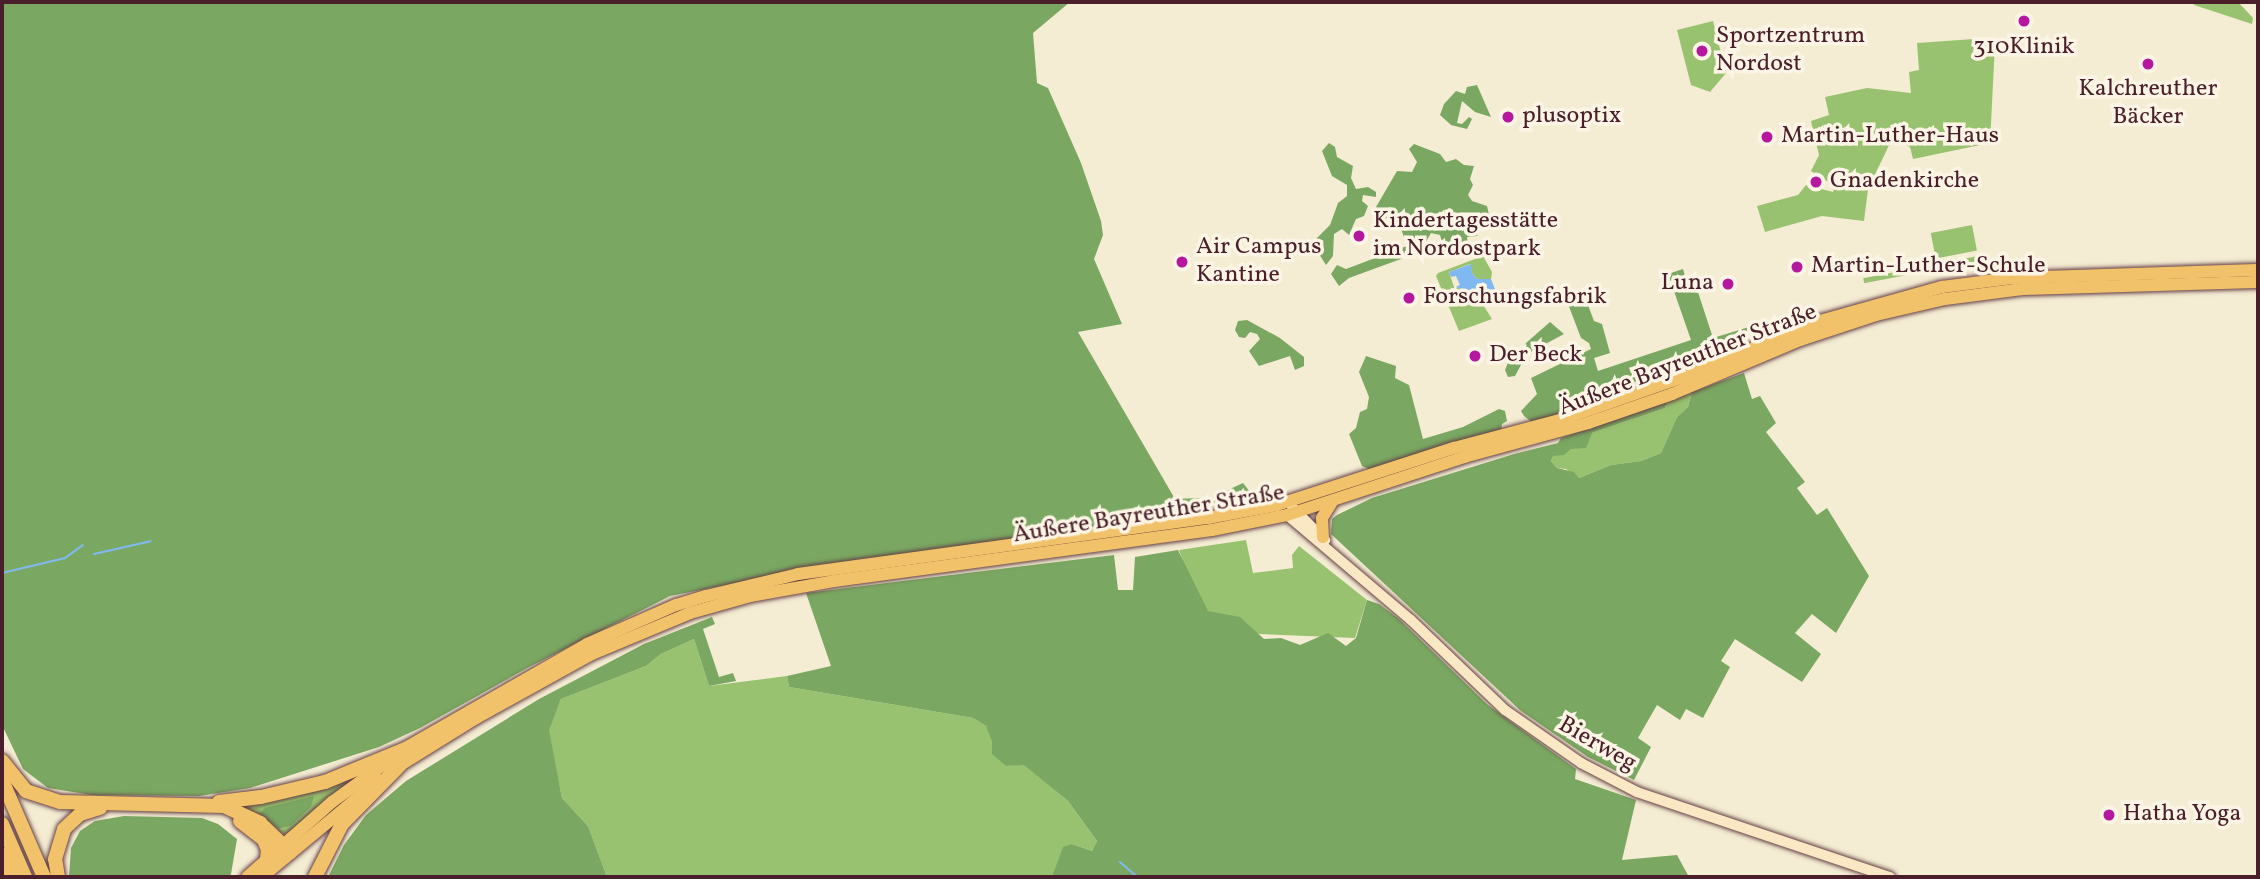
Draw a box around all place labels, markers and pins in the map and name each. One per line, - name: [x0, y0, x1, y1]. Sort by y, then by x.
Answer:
- marker: 310Klinik: [2014, 11, 2034, 31]
- place label: Sportzentrum Nordost: [1716, 23, 1865, 79]
- place label: 310Klinik: [1973, 34, 2075, 62]
- marker: Sportzentrum Nordost: [1694, 43, 1710, 59]
- marker: Kalchreuther Bäcker: [2140, 56, 2156, 72]
- place label: Kalchreuther Bäcker: [2079, 76, 2217, 132]
- place label: plusoptix: [1522, 103, 1621, 131]
- marker: plusoptix: [1500, 109, 1516, 125]
- place label: Martin-Luther-Haus: [1781, 123, 1999, 151]
- marker: Martin-Luther-Haus: [1759, 129, 1775, 145]
- place label: Gnadenkirche: [1830, 168, 1979, 196]
- marker: Gnadenkirche: [1808, 174, 1824, 190]
- place label: Kindertagesstätte im Nordostpark: [1373, 208, 1558, 264]
- marker: Kindertagesstätte im Nordostpark: [1351, 228, 1367, 244]
- place label: Air Campus Kantine: [1196, 234, 1321, 290]
- place label: Martin-Luther-Schule: [1811, 253, 2046, 281]
- marker: Air Campus Kantine: [1174, 254, 1190, 270]
- marker: Martin-Luther-Schule: [1789, 259, 1805, 275]
- place label: Luna: [1661, 270, 1714, 298]
- marker: Luna: [1720, 276, 1736, 292]
- place label: Forschungsfabrik: [1423, 284, 1607, 312]
- marker: Forschungsfabrik: [1401, 290, 1417, 306]
- place label: Der Beck: [1489, 342, 1582, 370]
- marker: Der Beck: [1467, 348, 1483, 364]
- place label: Hatha Yoga: [2123, 801, 2242, 829]
- marker: Hatha Yoga: [2101, 807, 2117, 823]

